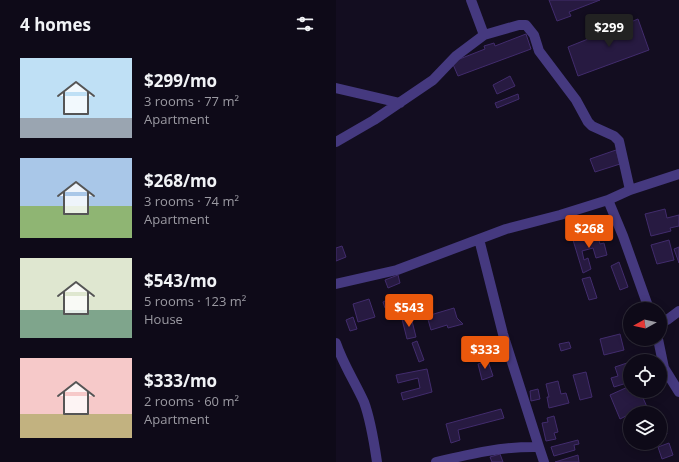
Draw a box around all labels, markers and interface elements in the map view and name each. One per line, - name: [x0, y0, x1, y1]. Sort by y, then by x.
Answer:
- text: 4 homes: [20, 13, 91, 36]
- icon: filters: [294, 13, 316, 35]
- pin: $299: [585, 14, 633, 48]
- text: $299: [594, 18, 624, 36]
- text: $299/mo: [144, 69, 217, 92]
- icon: home: [52, 74, 100, 122]
- text: 3 rooms · 77 m²: [144, 92, 239, 110]
- text: Apartment: [144, 110, 209, 128]
- text: $268/mo: [144, 169, 217, 192]
- icon: home: [52, 174, 100, 222]
- text: 3 rooms · 74 m²: [144, 192, 239, 210]
- text: Apartment: [144, 210, 209, 228]
- pin: $268: [565, 215, 613, 249]
- text: $268: [574, 219, 604, 237]
- text: $543/mo: [144, 269, 217, 292]
- icon: home: [52, 274, 100, 322]
- text: 5 rooms · 123 m²: [144, 292, 246, 310]
- pin: $543: [385, 294, 433, 328]
- text: $543: [394, 298, 424, 316]
- north arrow: [623, 302, 667, 346]
- map controls: [623, 302, 667, 450]
- text: House: [144, 310, 183, 328]
- pin: $333: [461, 336, 509, 370]
- text: $333: [470, 340, 500, 358]
- button: locate: [623, 354, 667, 398]
- text: $333/mo: [144, 369, 217, 392]
- icon: home: [52, 374, 100, 422]
- text: 2 rooms · 60 m²: [144, 392, 239, 410]
- button: layers: [623, 406, 667, 450]
- text: Apartment: [144, 410, 209, 428]

